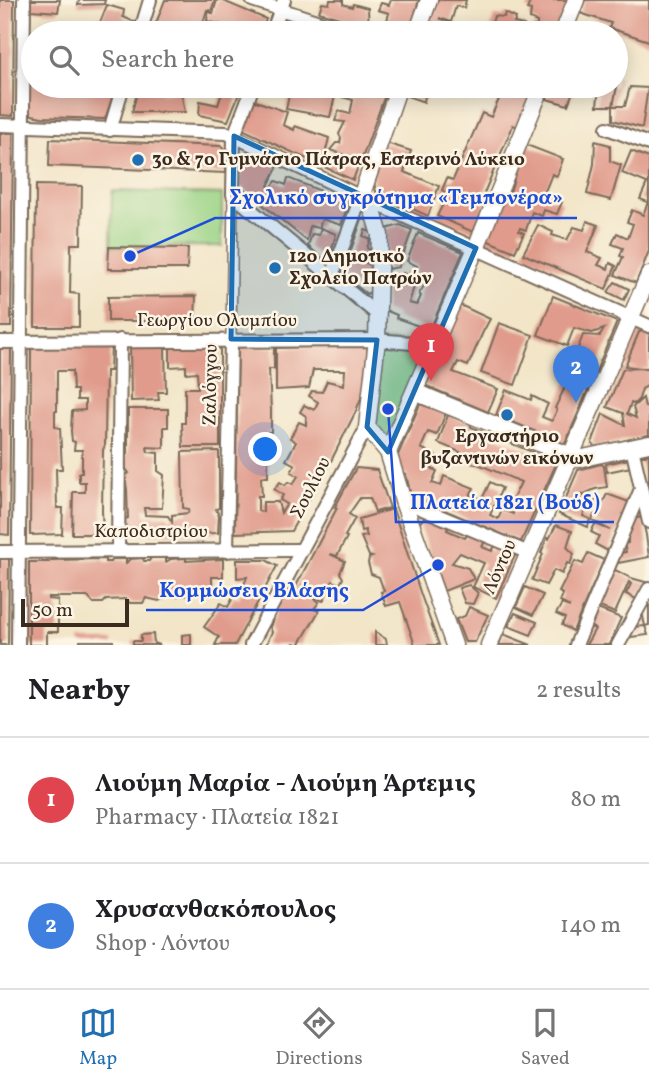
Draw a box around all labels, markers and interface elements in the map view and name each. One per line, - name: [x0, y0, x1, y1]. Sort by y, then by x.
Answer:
- search box: [21, 21, 628, 98]
- icon: search: [45, 41, 83, 79]
- text: Search here: [101, 42, 234, 78]
- place label: 3ο & 7ο Γυμνάσιο Πάτρας, Εσπερινό Λύκειο: [152, 147, 525, 173]
- marker: 3ο & 7ο Γυμνάσιο Πάτρας, Εσπερινό Λύκειο: [130, 152, 146, 168]
- callout: Σχολικό συγκρότημα «Τεμπονέρα»: [215, 176, 577, 218]
- text: Σχολικό συγκρότημα «Τεμπονέρα»: [229, 184, 563, 213]
- place label: 12ο Δημοτικό Σχολείο Πατρών: [289, 244, 432, 292]
- marker: 12ο Δημοτικό Σχολείο Πατρών: [267, 260, 283, 276]
- street label: Γεωργίου Ολυμπίου: [137, 308, 297, 334]
- pin: 1: [408, 323, 454, 381]
- street label: Ζαλόγγου: [197, 344, 225, 426]
- pin: 2: [553, 345, 599, 403]
- marker: Εργαστήριο βυζαντινών εικόνων: [499, 407, 515, 423]
- place label: Εργαστήριο βυζαντινών εικόνων: [421, 424, 594, 472]
- your location: [248, 432, 282, 466]
- street label: Σουλίου: [284, 453, 338, 523]
- callout: Πλατεία 1821 (Βούδ): [396, 480, 614, 522]
- text: Πλατεία 1821 (Βούδ): [410, 489, 600, 518]
- street label: Καποδιστρίου: [94, 519, 208, 545]
- street label: Λόντου: [476, 536, 524, 598]
- callout: Κομμώσεις Βλάσης: [146, 568, 363, 610]
- text: Κομμώσεις Βλάσης: [159, 577, 349, 606]
- scale bar: [21, 596, 130, 628]
- text: 50 m: [32, 598, 73, 624]
- text: Nearby: [28, 670, 130, 712]
- text: 2 results: [536, 675, 621, 707]
- text: Λιούμη Μαρία - Λιούμη Άρτεμις: [95, 766, 476, 802]
- text: 1: [46, 784, 56, 816]
- text: 80 m: [571, 784, 621, 816]
- text: Pharmacy · Πλατεία 1821: [95, 802, 339, 834]
- text: Χρυσανθακόπουλος: [95, 892, 336, 928]
- text: 2: [45, 910, 57, 942]
- text: 140 m: [560, 910, 621, 942]
- text: Shop · Λόντου: [95, 928, 230, 960]
- tab: Map: [79, 1004, 117, 1072]
- tab: Directions: [276, 1004, 363, 1072]
- tab: Saved: [521, 1004, 570, 1072]

